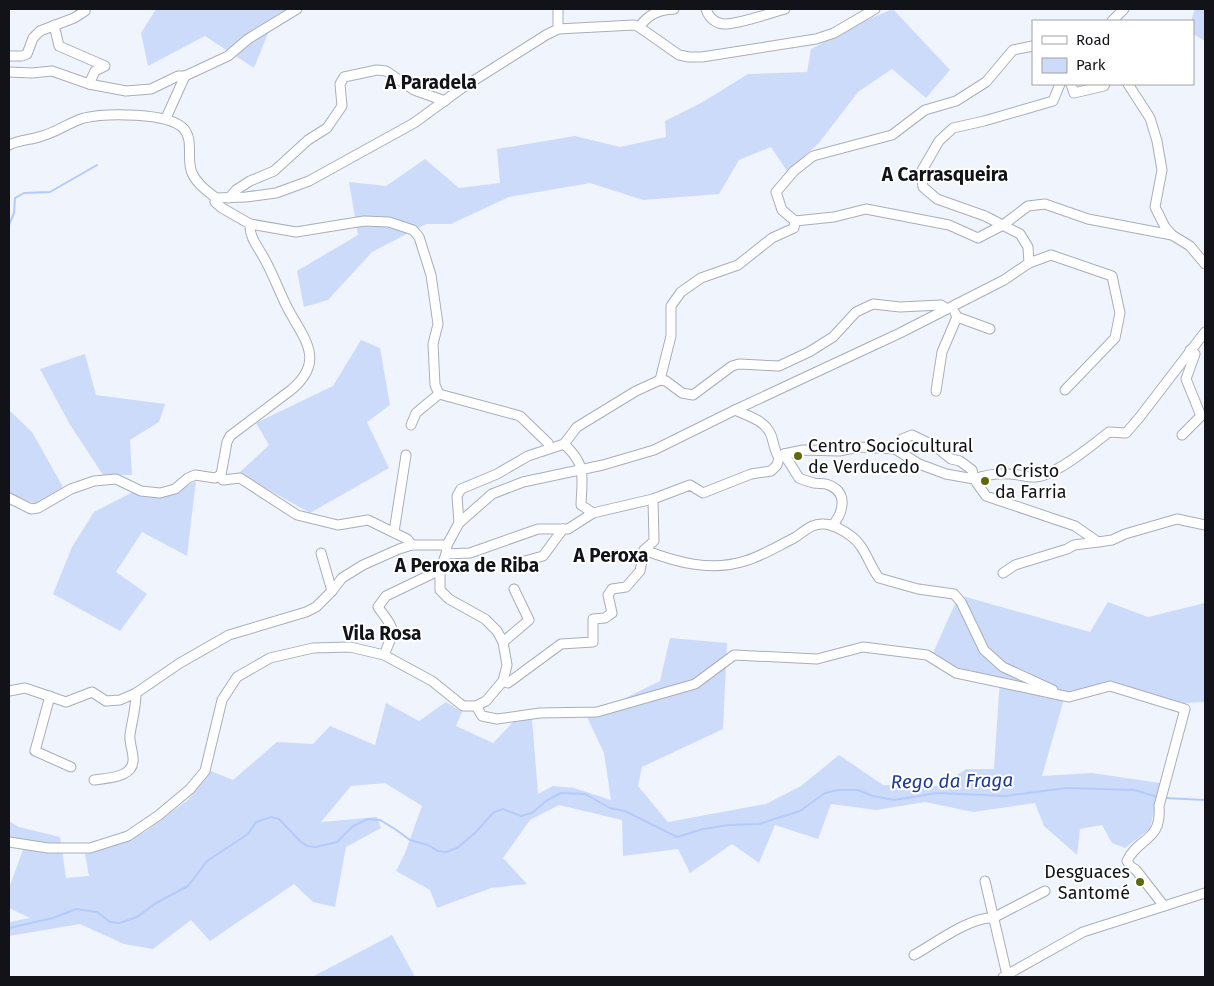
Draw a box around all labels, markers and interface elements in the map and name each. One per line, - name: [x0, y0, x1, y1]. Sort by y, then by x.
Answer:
- legend: [1032, 20, 1194, 85]
- text: Road: [1076, 31, 1111, 49]
- text: Park: [1076, 56, 1106, 74]
- district label: A Paradela: [384, 71, 477, 94]
- district label: A Carrasqueira: [881, 163, 1008, 186]
- place label: Centro Sociocultural de Verducedo: [808, 435, 973, 478]
- marker: Centro Sociocultural de Verducedo: [792, 450, 804, 462]
- place label: O Cristo da Farria: [995, 460, 1067, 503]
- marker: O Cristo da Farria: [979, 475, 991, 487]
- district label: A Peroxa: [573, 544, 648, 567]
- district label: A Peroxa de Riba: [394, 554, 539, 577]
- district label: Vila Rosa: [342, 622, 421, 645]
- water label: Rego da Fraga: [891, 768, 1013, 794]
- place label: Desguaces Santomé: [1044, 861, 1130, 904]
- marker: Desguaces Santomé: [1134, 876, 1146, 888]

